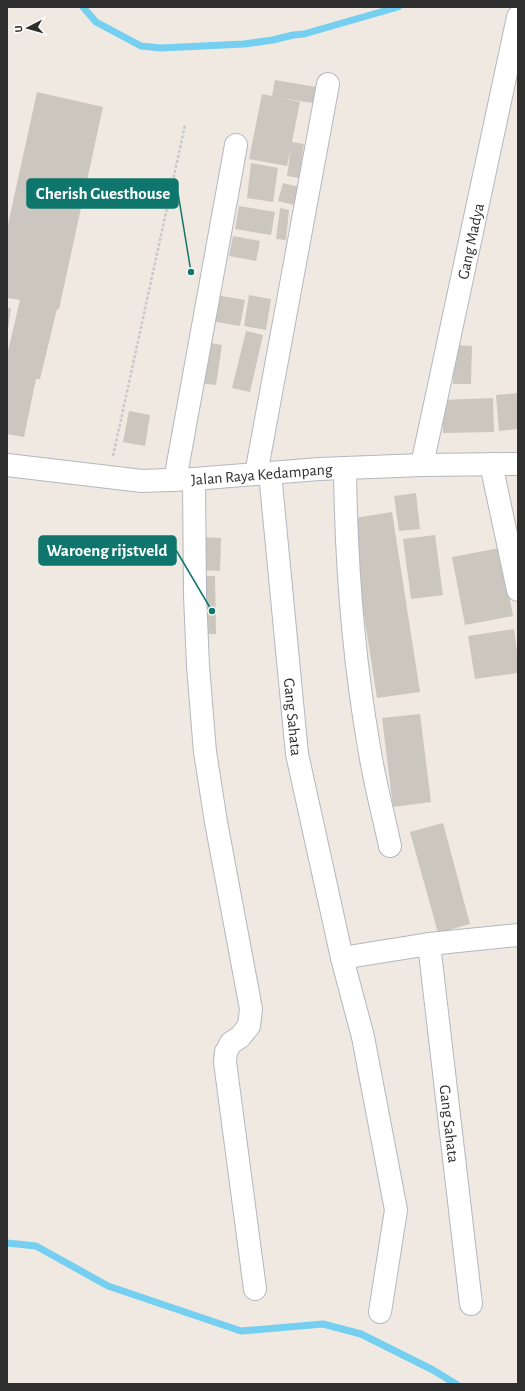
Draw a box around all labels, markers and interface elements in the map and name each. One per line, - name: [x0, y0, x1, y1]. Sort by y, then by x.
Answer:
- north arrow: [8, 8, 48, 48]
- text: U: [13, 25, 24, 33]
- callout: Cherish Guesthouse: [27, 179, 178, 208]
- text: Cherish Guesthouse: [36, 185, 170, 202]
- street label: Gang Madya: [455, 202, 487, 281]
- street label: Jalan Raya Kedampang: [191, 461, 333, 488]
- callout: Waroeng rijstveld: [39, 536, 176, 565]
- text: Waroeng rijstveld: [46, 542, 168, 560]
- street label: Gang Sahata: [281, 677, 304, 757]
- street label: Gang Sahata: [436, 1084, 461, 1164]

